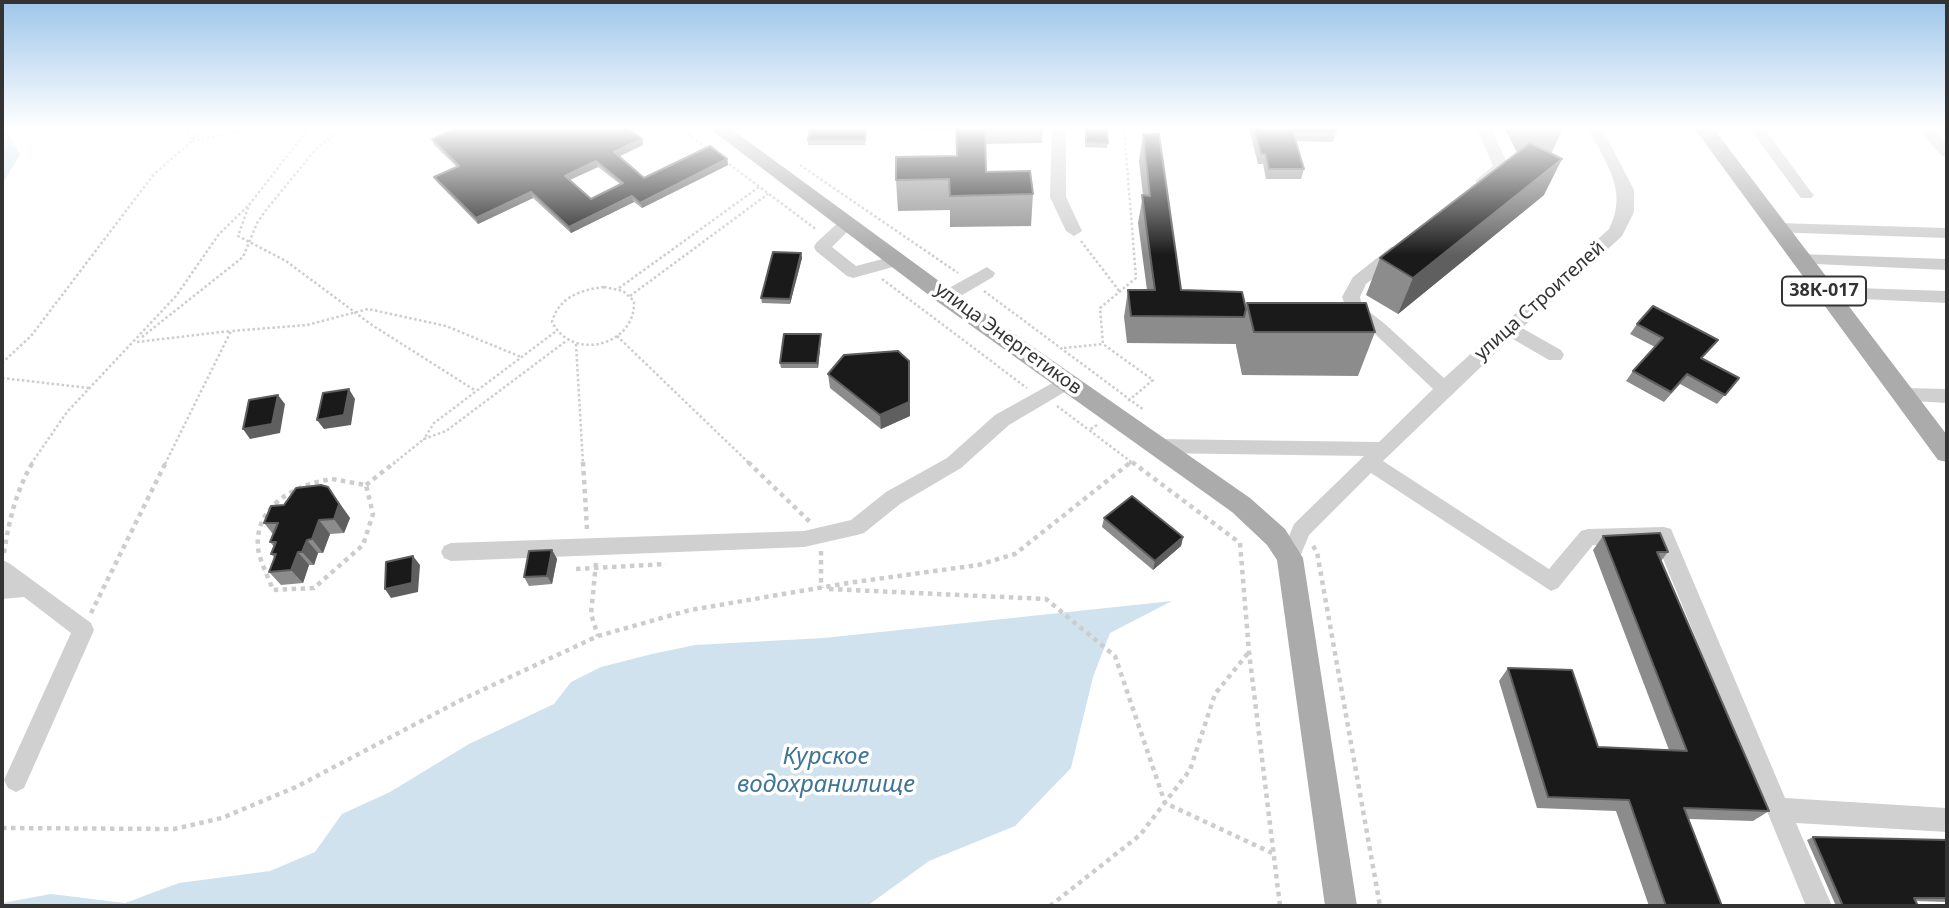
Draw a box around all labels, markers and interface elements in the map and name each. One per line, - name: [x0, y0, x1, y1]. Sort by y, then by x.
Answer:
- street label: улица Строителей: [1470, 237, 1610, 365]
- road number: 38К-017: [1782, 276, 1866, 306]
- street label: улица Энергетиков: [930, 278, 1086, 400]
- water label: Курское водохранилище: [737, 743, 915, 799]

